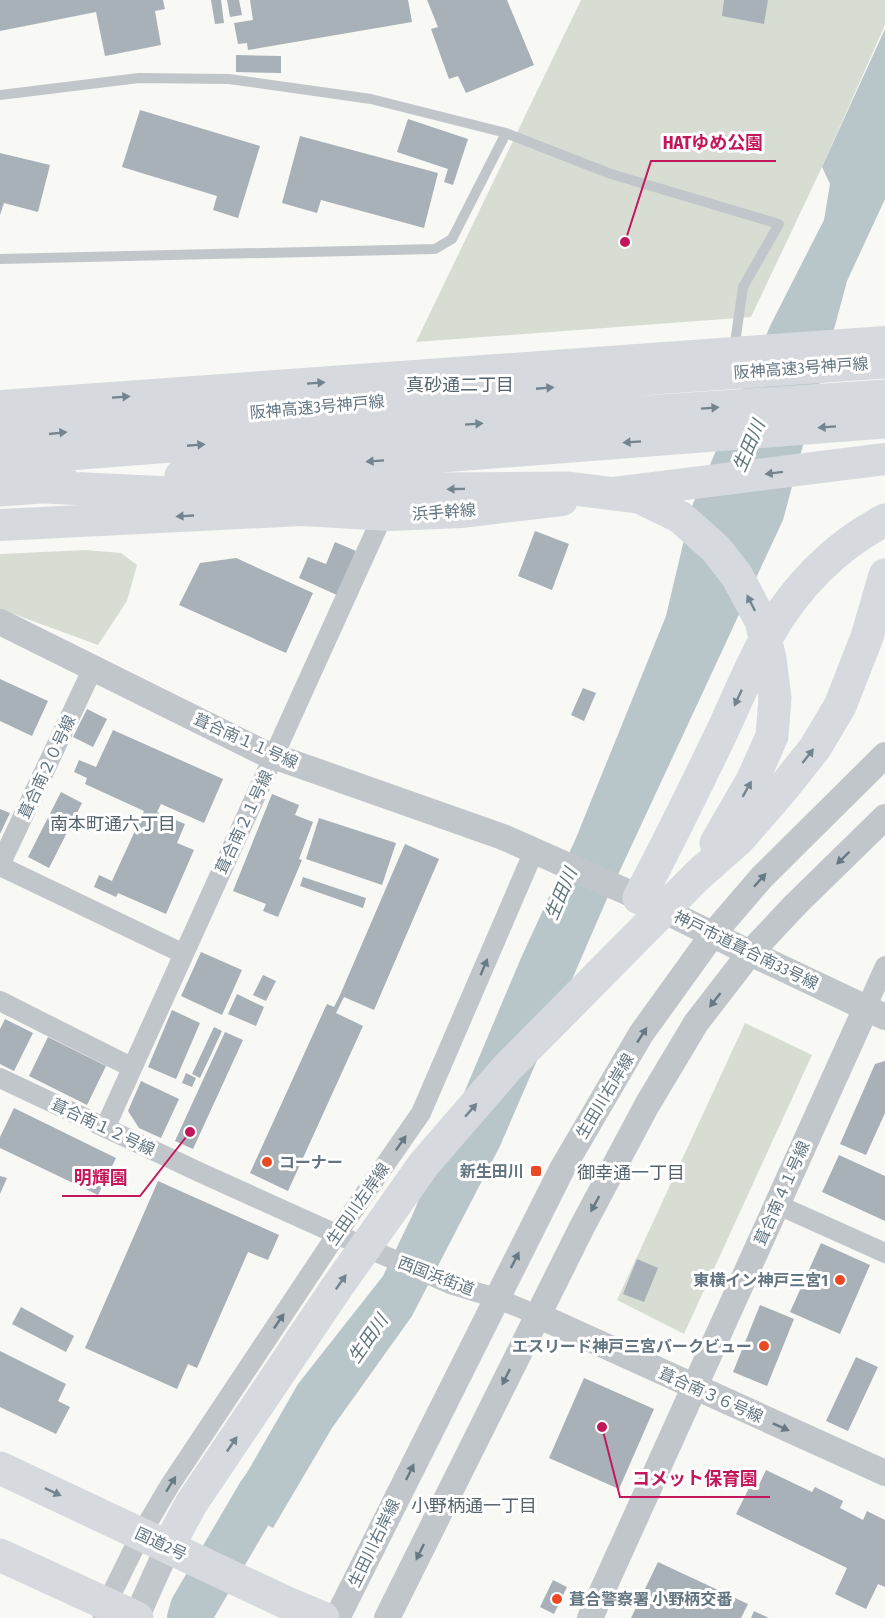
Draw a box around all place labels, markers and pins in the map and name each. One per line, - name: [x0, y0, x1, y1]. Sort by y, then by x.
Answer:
- callout: HATゆめ公園: [651, 125, 776, 161]
- place label: コーナー: [279, 1153, 343, 1172]
- marker: コーナー: [260, 1155, 274, 1169]
- callout: 明輝園: [62, 1160, 140, 1196]
- place label: 新生田川: [460, 1162, 524, 1181]
- marker: 新生田川: [529, 1164, 543, 1178]
- place label: 東横イン神戸三宮1: [693, 1271, 828, 1290]
- marker: 東横イン神戸三宮1: [833, 1273, 847, 1287]
- place label: エスリード神戸三宮バークビュー: [512, 1337, 752, 1356]
- marker: エスリード神戸三宮バークビュー: [757, 1339, 771, 1353]
- callout: コメット保育園: [620, 1461, 770, 1497]
- place label: 葺合警察署 小野柄交番: [569, 1590, 732, 1609]
- marker: 葺合警察署 小野柄交番: [550, 1592, 564, 1606]

